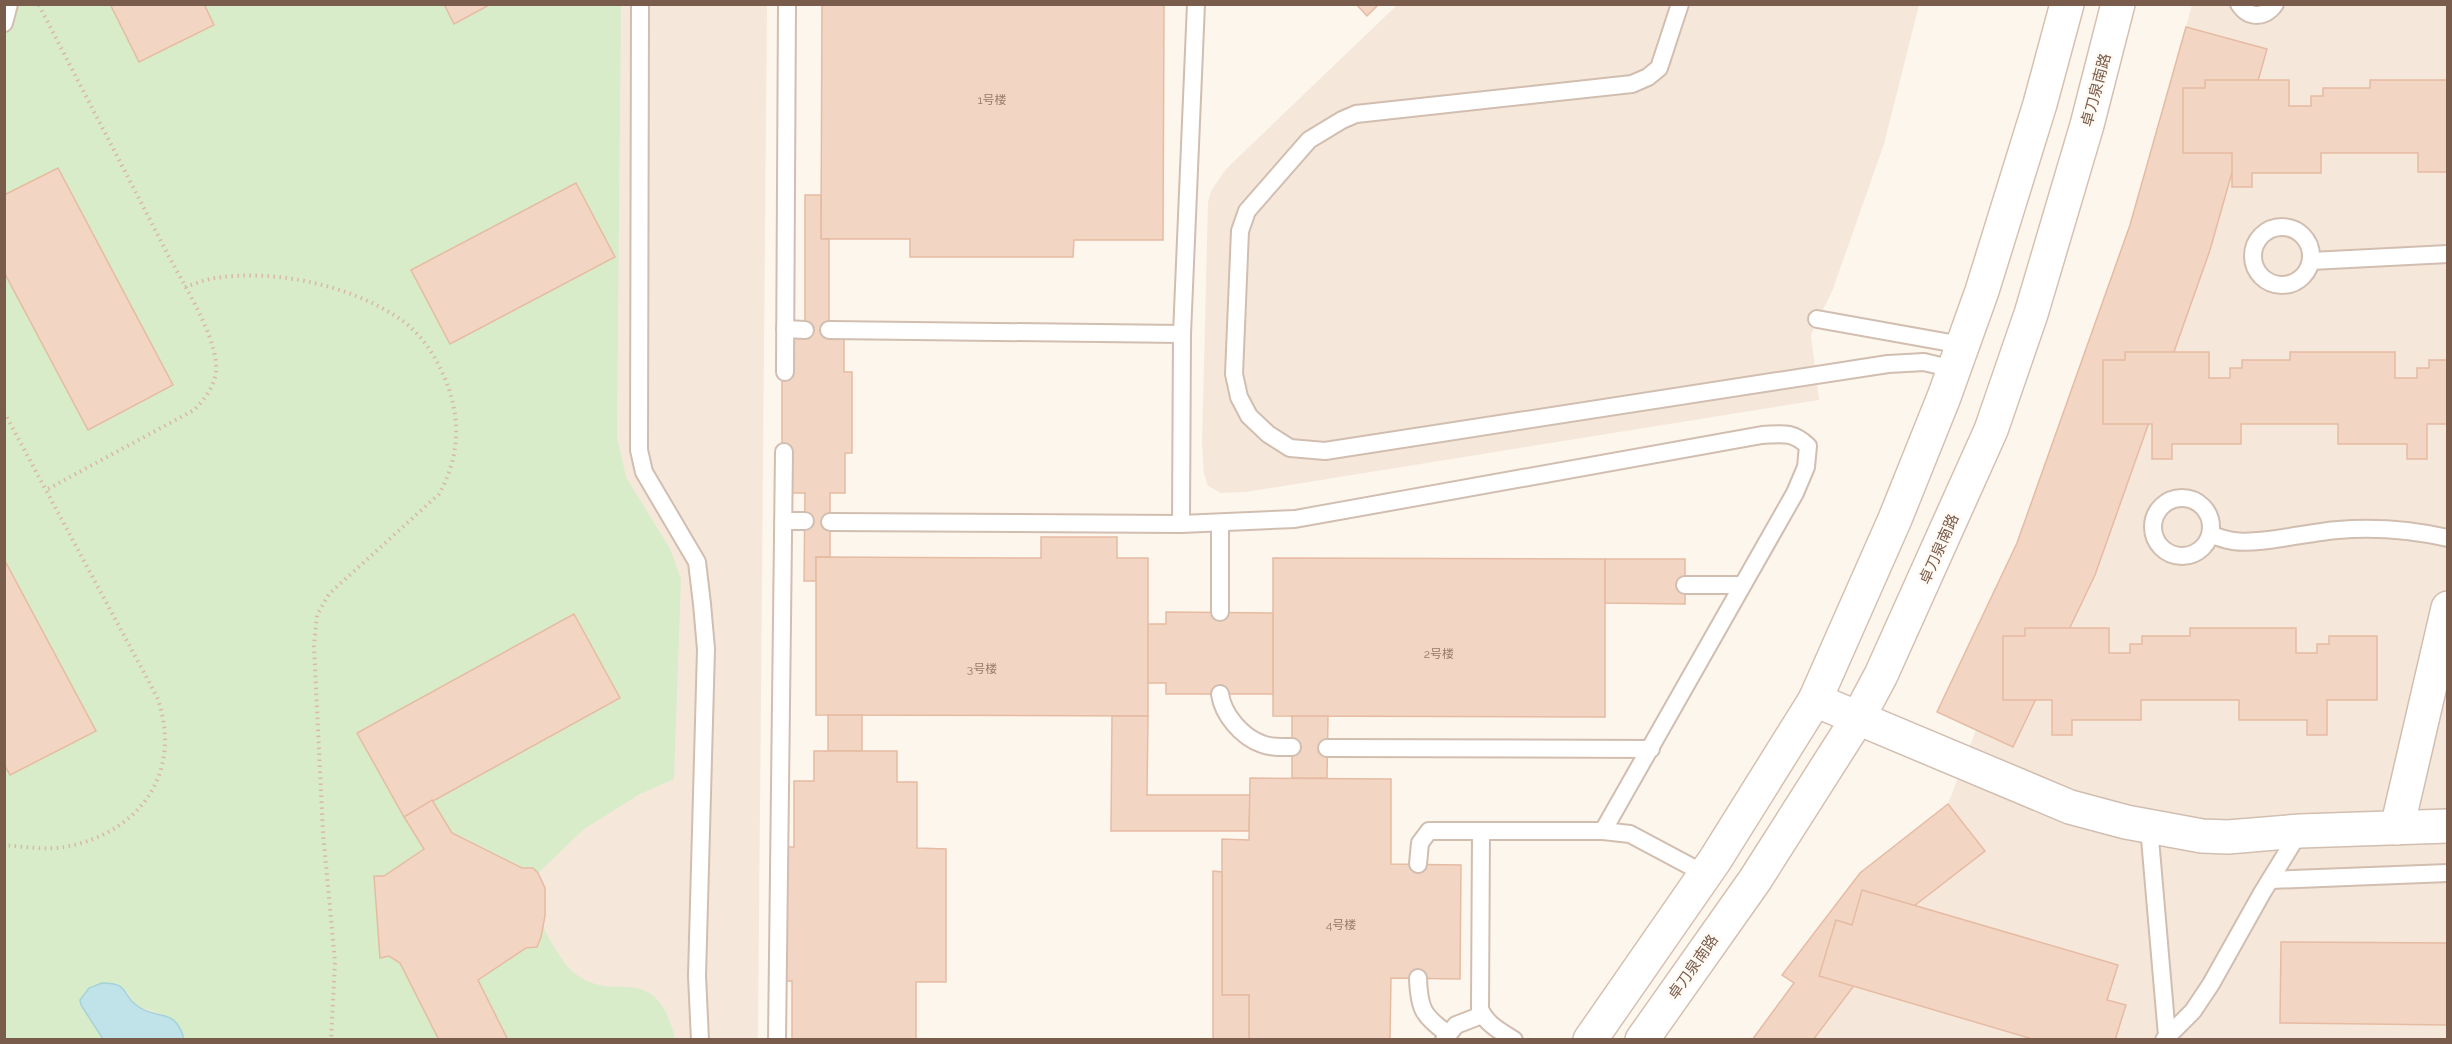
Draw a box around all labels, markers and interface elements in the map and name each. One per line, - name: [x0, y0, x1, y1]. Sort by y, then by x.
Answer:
- street label: 卓刀泉南路: [2078, 51, 2114, 129]
- house number: 1号楼: [977, 93, 1007, 107]
- street label: 卓刀泉南路: [1916, 511, 1962, 587]
- house number: 2号楼: [1424, 647, 1454, 661]
- house number: 3号楼: [967, 662, 997, 676]
- house number: 4号楼: [1326, 918, 1356, 932]
- street label: 卓刀泉南路: [1664, 931, 1722, 1003]

